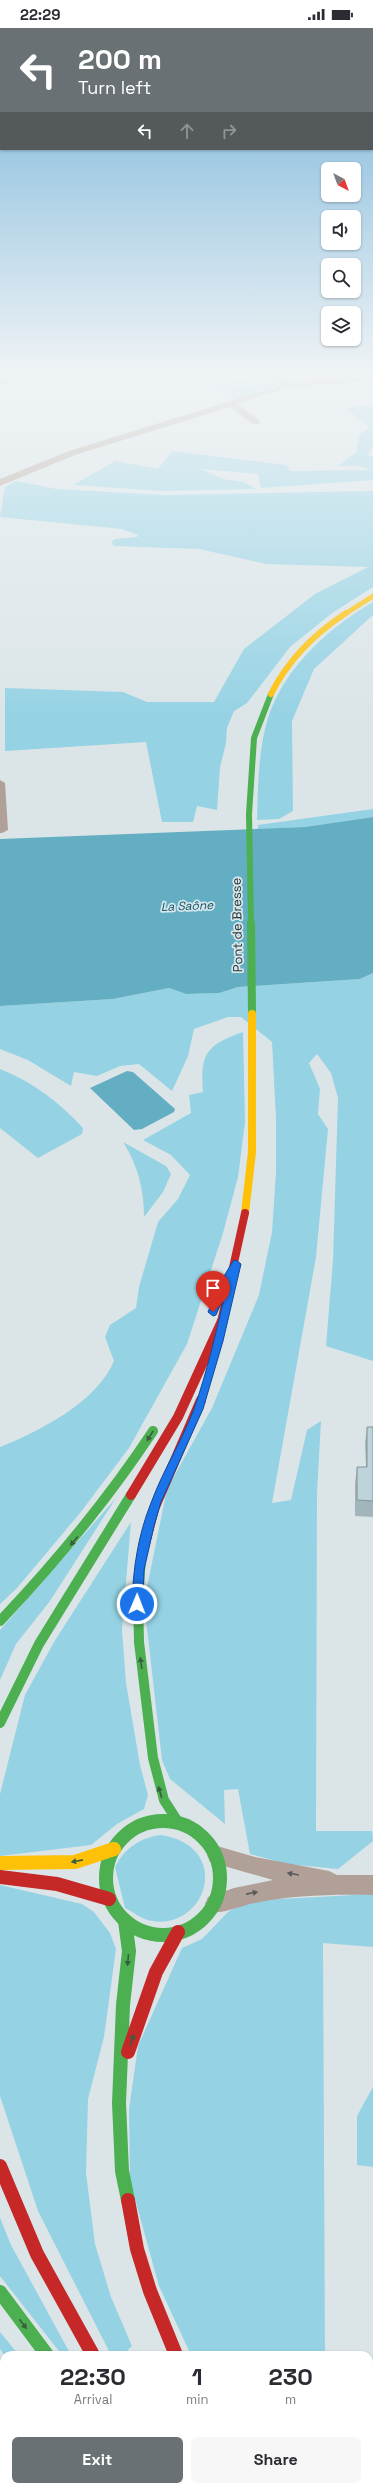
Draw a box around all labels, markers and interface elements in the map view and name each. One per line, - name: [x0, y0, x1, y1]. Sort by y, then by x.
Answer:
- text: 22:29: [20, 5, 60, 24]
- text: 200 m: [78, 41, 162, 77]
- icon: left: [12, 44, 64, 96]
- text: Turn left: [78, 76, 151, 99]
- icon: left: [134, 120, 156, 142]
- icon: ahead: [176, 120, 198, 142]
- icon: right: [218, 120, 240, 142]
- north arrow: [321, 162, 361, 202]
- map controls: [321, 162, 361, 346]
- button: sound: [321, 210, 361, 250]
- button: search: [321, 258, 361, 298]
- button: layers: [321, 306, 361, 346]
- street label: Pont de Bresse: [228, 878, 246, 972]
- water label: La Saône: [160, 897, 214, 915]
- pin: [196, 1271, 230, 1312]
- icon: arrive: [202, 1277, 224, 1299]
- one-way arrow: [146, 1431, 154, 1441]
- one-way arrow: [69, 1535, 78, 1546]
- position arrow: [116, 1583, 158, 1625]
- one-way arrow: [138, 1657, 144, 1669]
- one-way arrow: [157, 1785, 163, 1797]
- one-way arrow: [71, 1859, 83, 1865]
- one-way arrow: [287, 1870, 299, 1876]
- one-way arrow: [246, 1890, 259, 1896]
- one-way arrow: [124, 1954, 131, 1966]
- one-way arrow: [129, 2033, 135, 2045]
- one-way arrow: [19, 2318, 28, 2329]
- text: 22:30: [60, 2361, 126, 2392]
- text: 1: [192, 2361, 203, 2392]
- text: 230: [268, 2361, 313, 2392]
- text: Arrival: [74, 2391, 112, 2408]
- text: min: [186, 2391, 208, 2408]
- text: m: [285, 2391, 296, 2408]
- button: Exit: [12, 2437, 183, 2483]
- button: Share: [191, 2437, 361, 2483]

